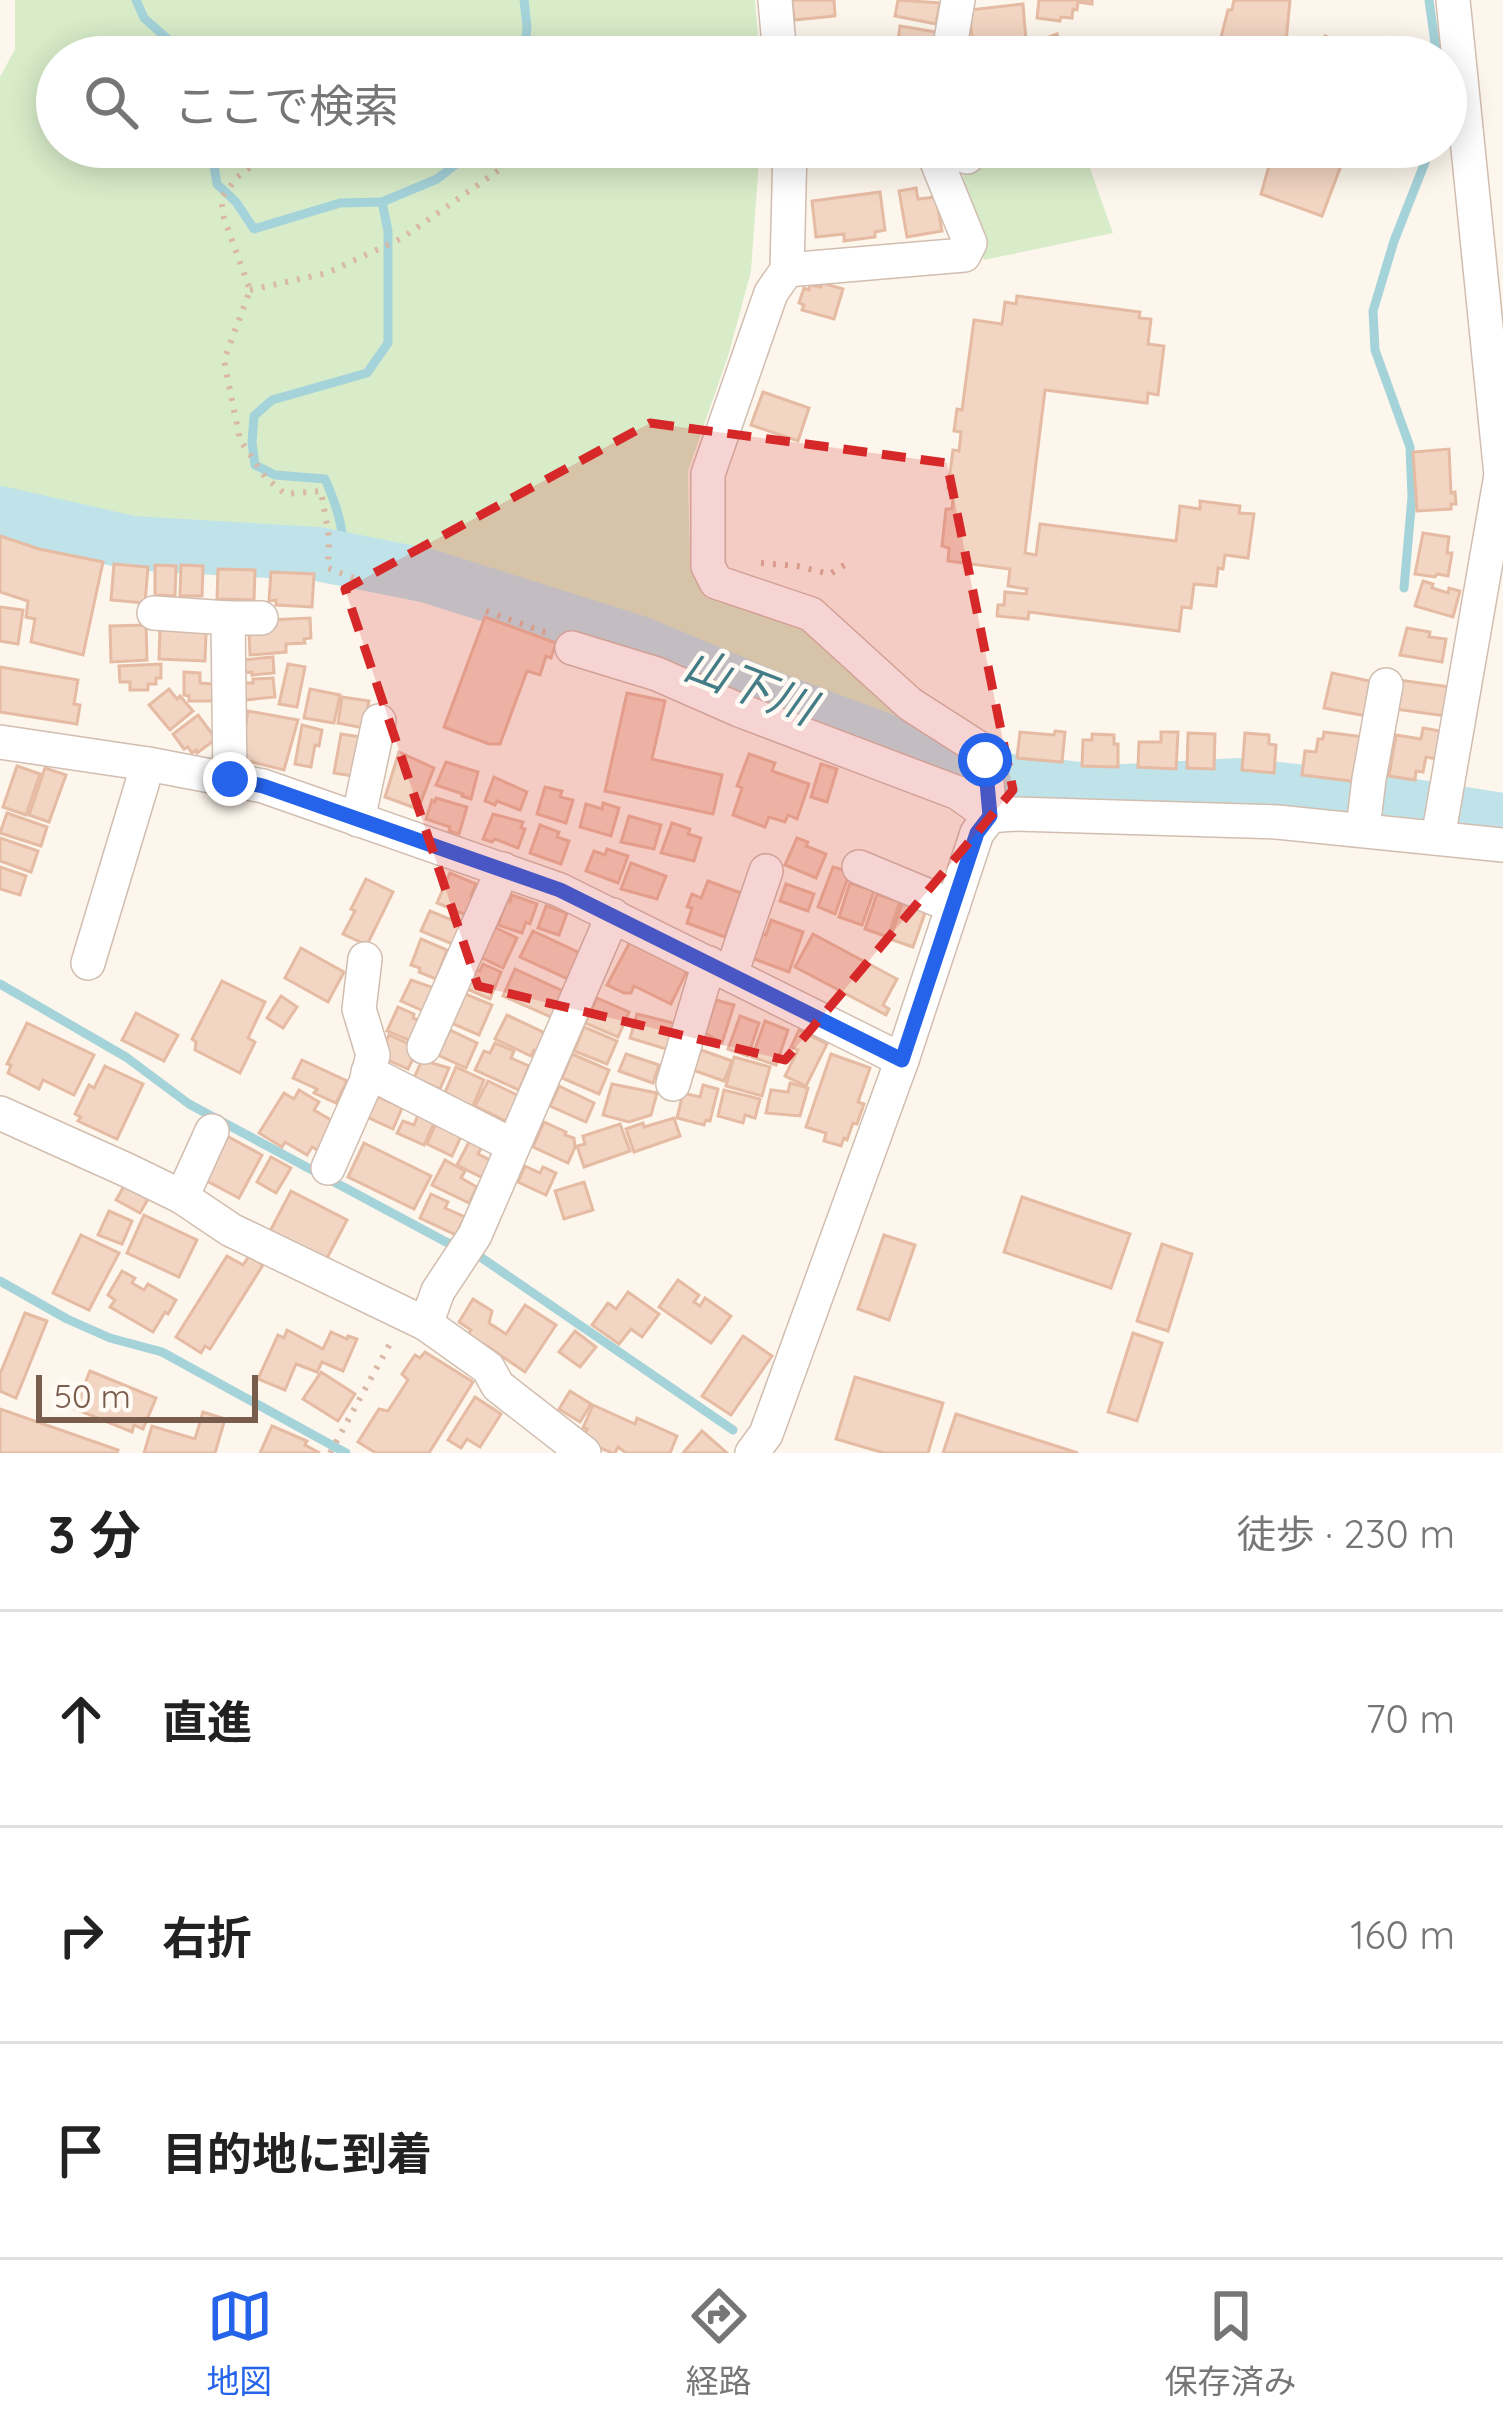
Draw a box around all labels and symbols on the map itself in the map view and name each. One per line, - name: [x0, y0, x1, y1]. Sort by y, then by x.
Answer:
- water label: 山下川: [677, 635, 827, 737]
- route start: [958, 733, 1012, 787]
- route end: [203, 752, 257, 806]
- scale bar: [36, 1369, 258, 1422]

